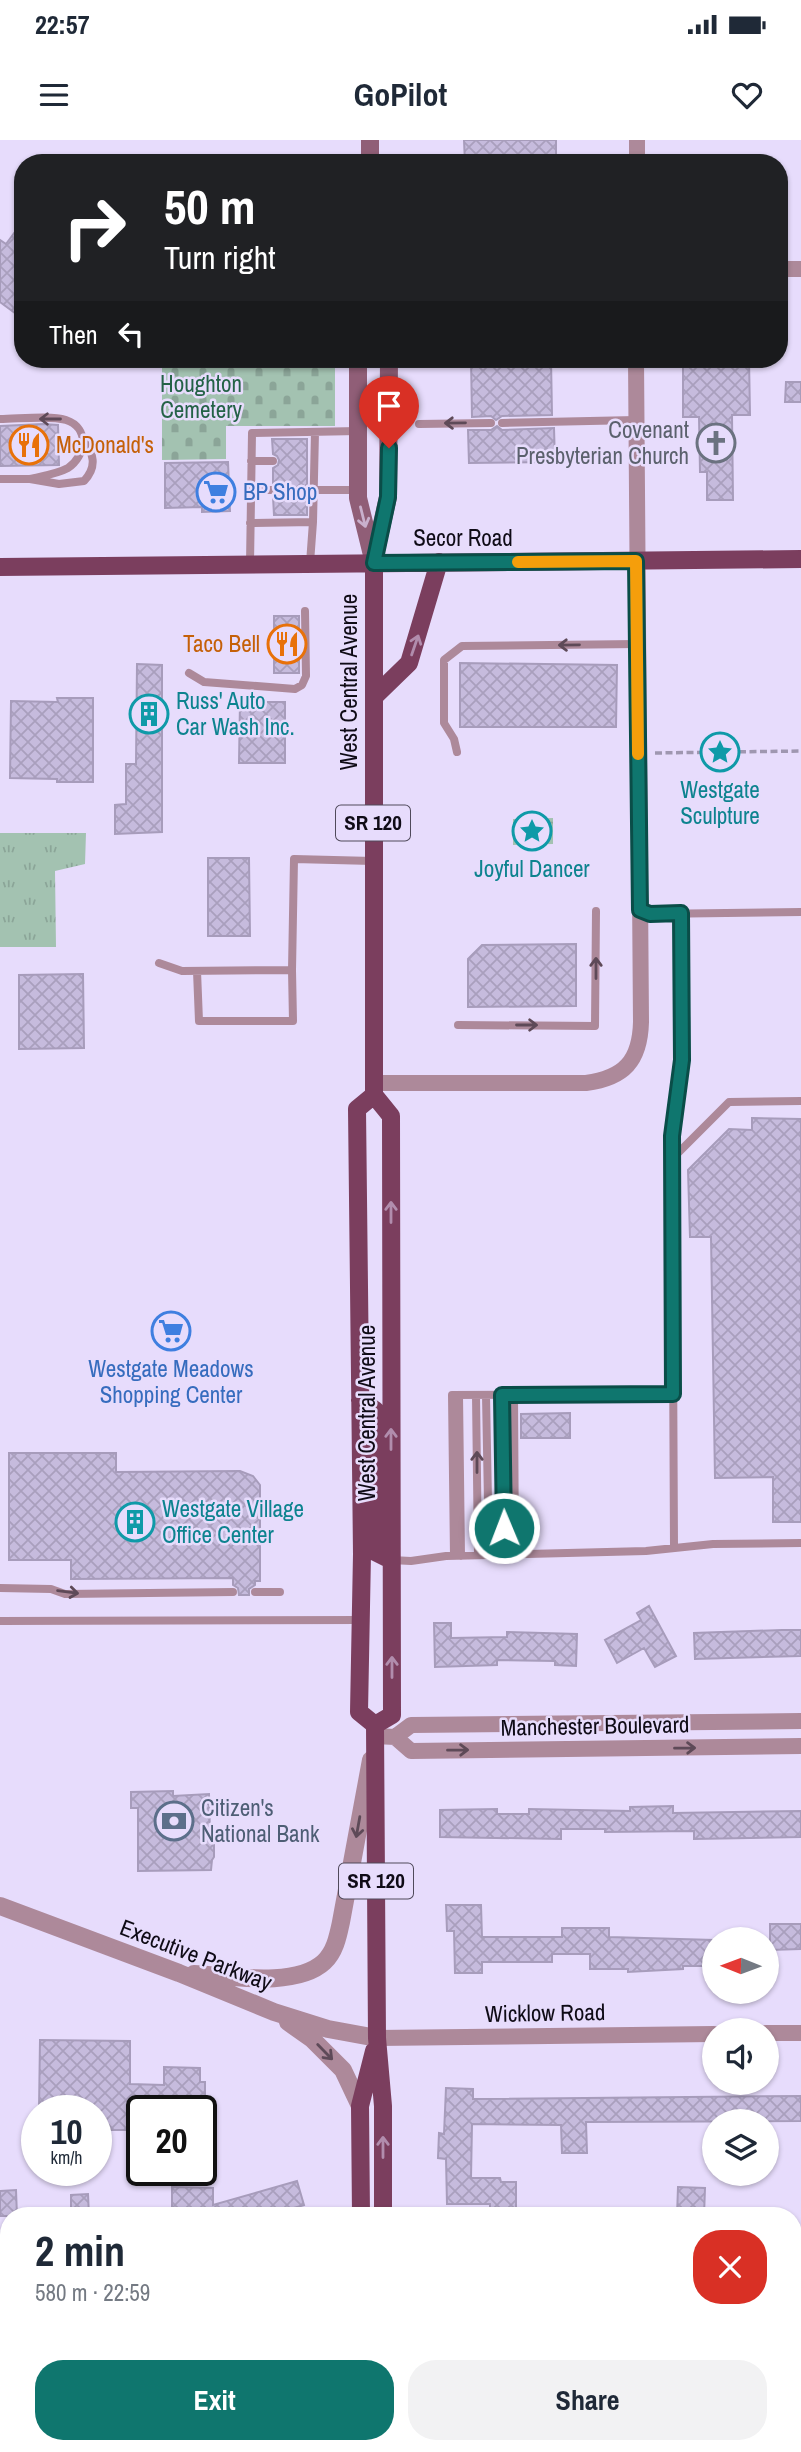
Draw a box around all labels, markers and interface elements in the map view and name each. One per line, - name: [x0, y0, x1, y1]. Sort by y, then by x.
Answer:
- text: 22:57: [35, 7, 90, 42]
- text: GoPilot: [354, 73, 447, 116]
- icon: menu: [35, 76, 73, 114]
- icon: heart: [728, 76, 766, 114]
- text: 50 m: [164, 173, 256, 239]
- icon: right: [49, 182, 140, 273]
- text: Turn right: [164, 236, 276, 279]
- icon: left: [112, 315, 150, 353]
- text: Then: [49, 317, 98, 352]
- park label: Houghton Cemetery: [160, 368, 242, 425]
- pin: [359, 376, 419, 448]
- icon: arrive: [370, 387, 408, 425]
- one-way arrow: [38, 412, 61, 426]
- place label: Covenant Presbyterian Church: [516, 414, 689, 471]
- one-way arrow: [444, 416, 467, 430]
- church icon: Covenant Presbyterian Church: [695, 422, 737, 464]
- restaurant icon: McDonald's: [8, 424, 50, 466]
- place label: McDonald's: [56, 429, 154, 460]
- supermarket icon: BP Shop: [195, 471, 237, 513]
- place label: BP Shop: [243, 476, 317, 507]
- one-way arrow: [357, 506, 370, 528]
- street label: Secor Road: [413, 522, 513, 553]
- street label: West Central Avenue: [333, 594, 364, 770]
- restaurant icon: Taco Bell: [266, 623, 308, 665]
- place label: Taco Bell: [183, 628, 260, 659]
- one-way arrow: [410, 634, 422, 656]
- one-way arrow: [558, 638, 581, 652]
- place label: Russ' Auto Car Wash Inc.: [176, 685, 295, 742]
- building icon: Russ' Auto Car Wash Inc.: [128, 693, 170, 735]
- place icon: Westgate Sculpture: [699, 731, 741, 773]
- place label: Westgate Sculpture: [680, 774, 760, 831]
- road number: SR 120: [336, 806, 410, 840]
- place icon: Joyful Dancer: [511, 810, 553, 852]
- place label: Joyful Dancer: [474, 853, 590, 884]
- one-way arrow: [589, 957, 603, 980]
- one-way arrow: [515, 1019, 538, 1032]
- one-way arrow: [384, 1201, 398, 1224]
- supermarket icon: Westgate Meadows Shopping Center: [150, 1310, 192, 1352]
- street label: West Central Avenue: [351, 1325, 382, 1501]
- place label: Westgate Meadows Shopping Center: [88, 1353, 254, 1410]
- one-way arrow: [384, 1428, 398, 1451]
- one-way arrow: [470, 1451, 484, 1474]
- position arrow: [467, 1491, 541, 1565]
- place label: Westgate Village Office Center: [162, 1493, 304, 1550]
- building icon: Westgate Village Office Center: [114, 1501, 156, 1543]
- one-way arrow: [56, 1586, 79, 1599]
- one-way arrow: [385, 1656, 399, 1679]
- street label: Manchester Boulevard: [500, 1708, 690, 1743]
- one-way arrow: [674, 1741, 697, 1755]
- one-way arrow: [446, 1744, 469, 1757]
- place label: Citizen's National Bank: [201, 1792, 320, 1849]
- bank icon: Citizen's National Bank: [153, 1800, 195, 1842]
- one-way arrow: [351, 1815, 364, 1838]
- road number: SR 120: [339, 1864, 413, 1898]
- street label: Executive Parkway: [116, 1911, 277, 1998]
- north arrow: [702, 1927, 779, 2004]
- map controls: [702, 1927, 779, 2186]
- street label: Wicklow Road: [484, 1996, 606, 2029]
- button: sound: [702, 2018, 779, 2095]
- one-way arrow: [316, 2043, 333, 2060]
- speed limit sign: 20: [126, 2095, 217, 2186]
- text: 10: [51, 2108, 82, 2155]
- button: layers: [702, 2109, 779, 2186]
- one-way arrow: [376, 2136, 390, 2159]
- text: km/h: [51, 2145, 83, 2170]
- text: 2 min: [35, 2223, 125, 2279]
- button: close: [693, 2230, 767, 2304]
- text: 580 m · 22:59: [35, 2277, 150, 2308]
- button: Exit: [35, 2360, 394, 2440]
- button: Share: [408, 2360, 767, 2440]

